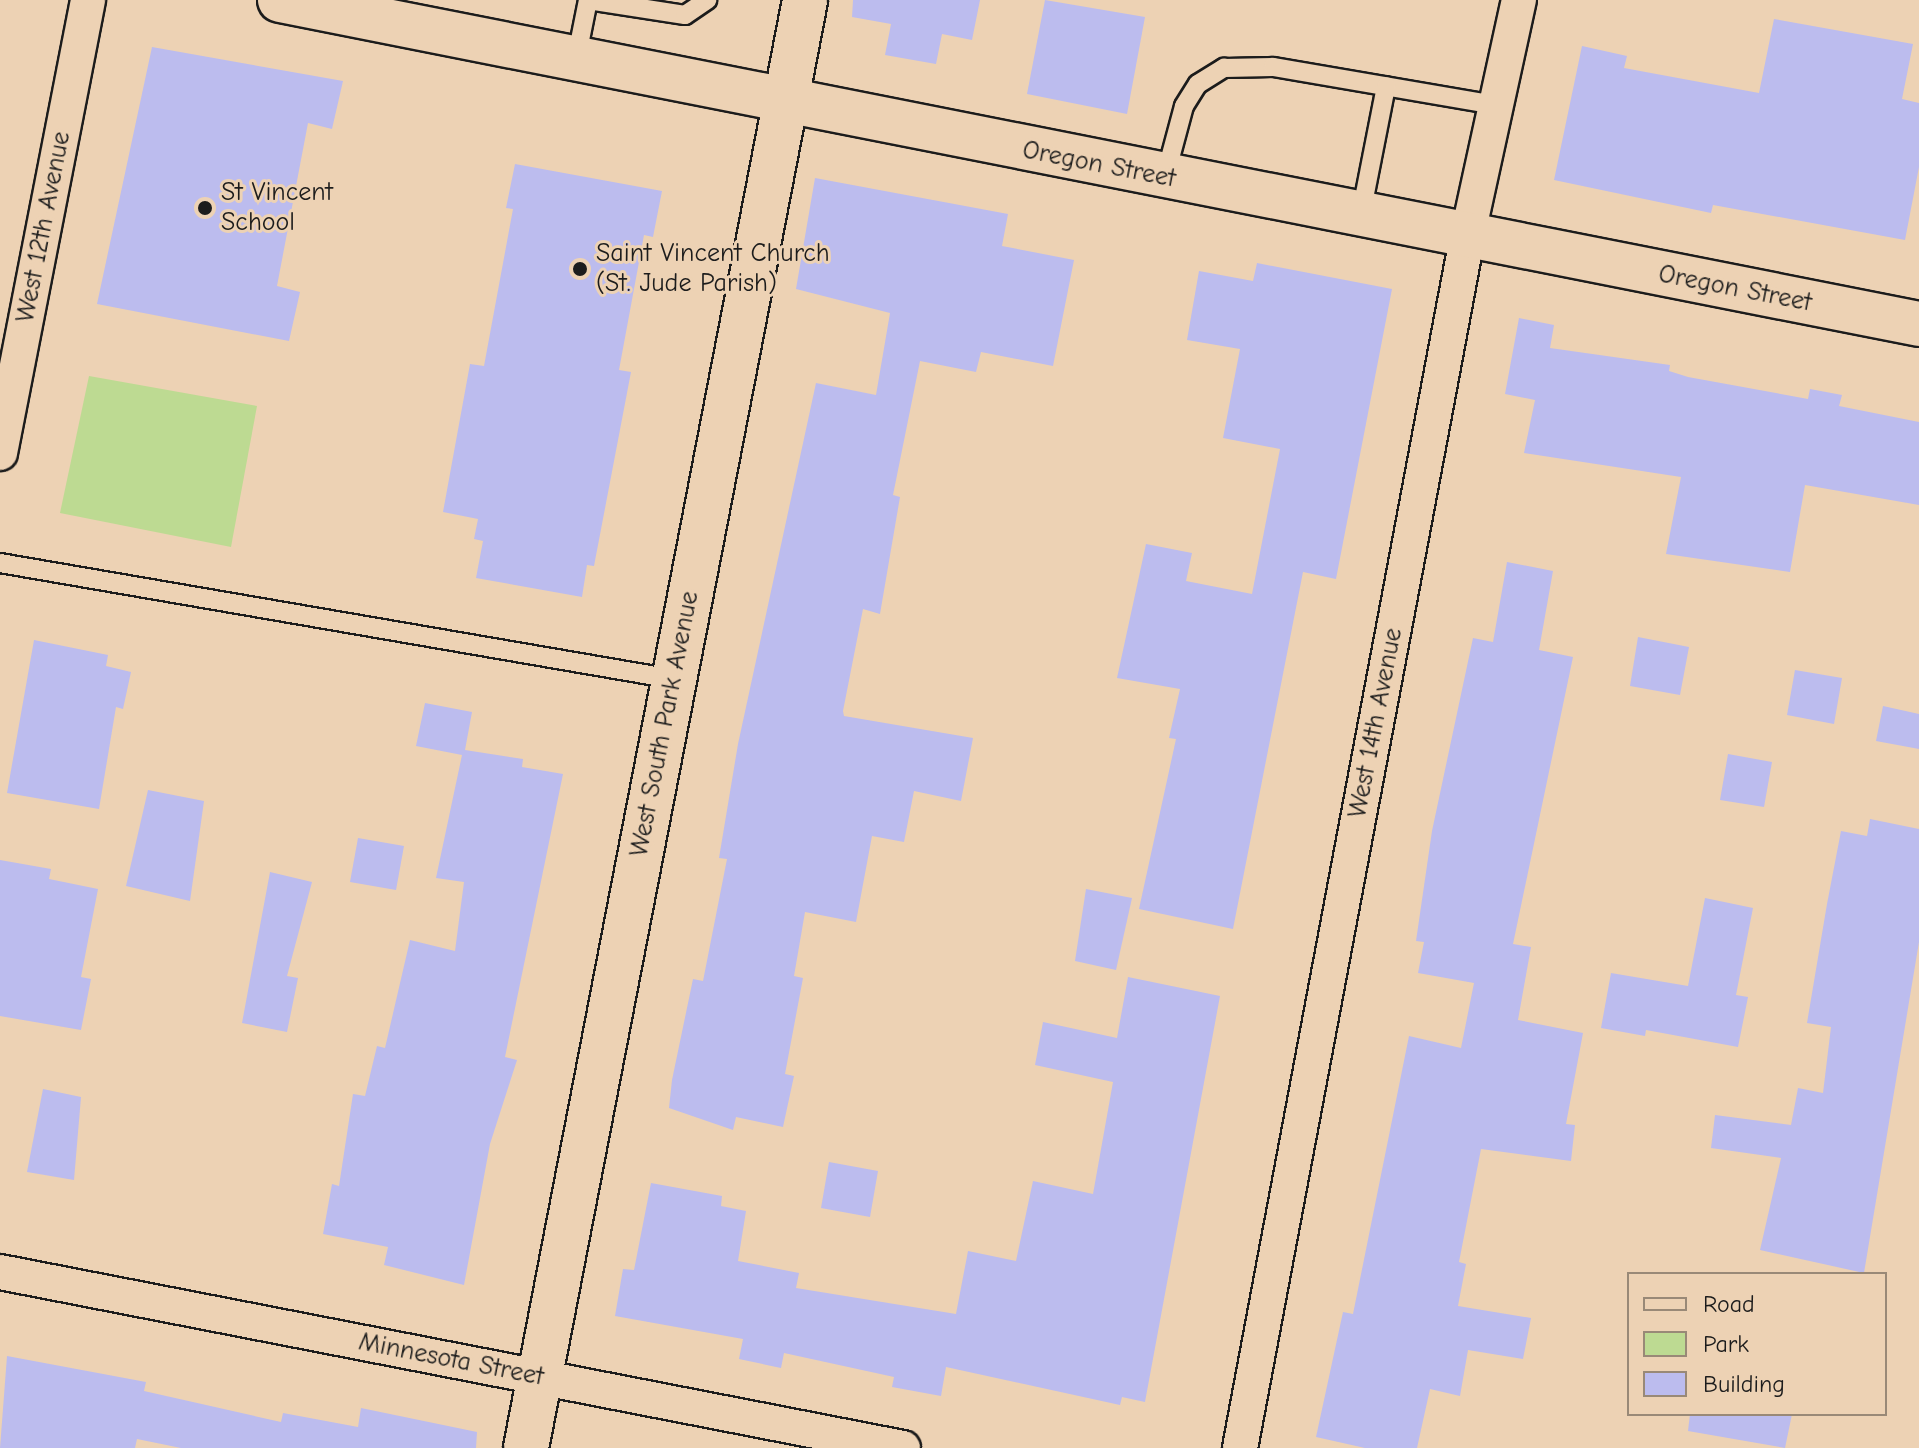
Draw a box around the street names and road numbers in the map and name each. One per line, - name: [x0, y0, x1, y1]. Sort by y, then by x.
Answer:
- street label: West 12th Avenue: [10, 129, 78, 325]
- street label: Oregon Street: [1020, 135, 1178, 195]
- street label: Oregon Street: [1656, 259, 1814, 319]
- street label: West South Park Avenue: [624, 589, 706, 859]
- street label: West 14th Avenue: [1342, 625, 1410, 821]
- street label: Minnesota Street: [356, 1327, 546, 1393]

